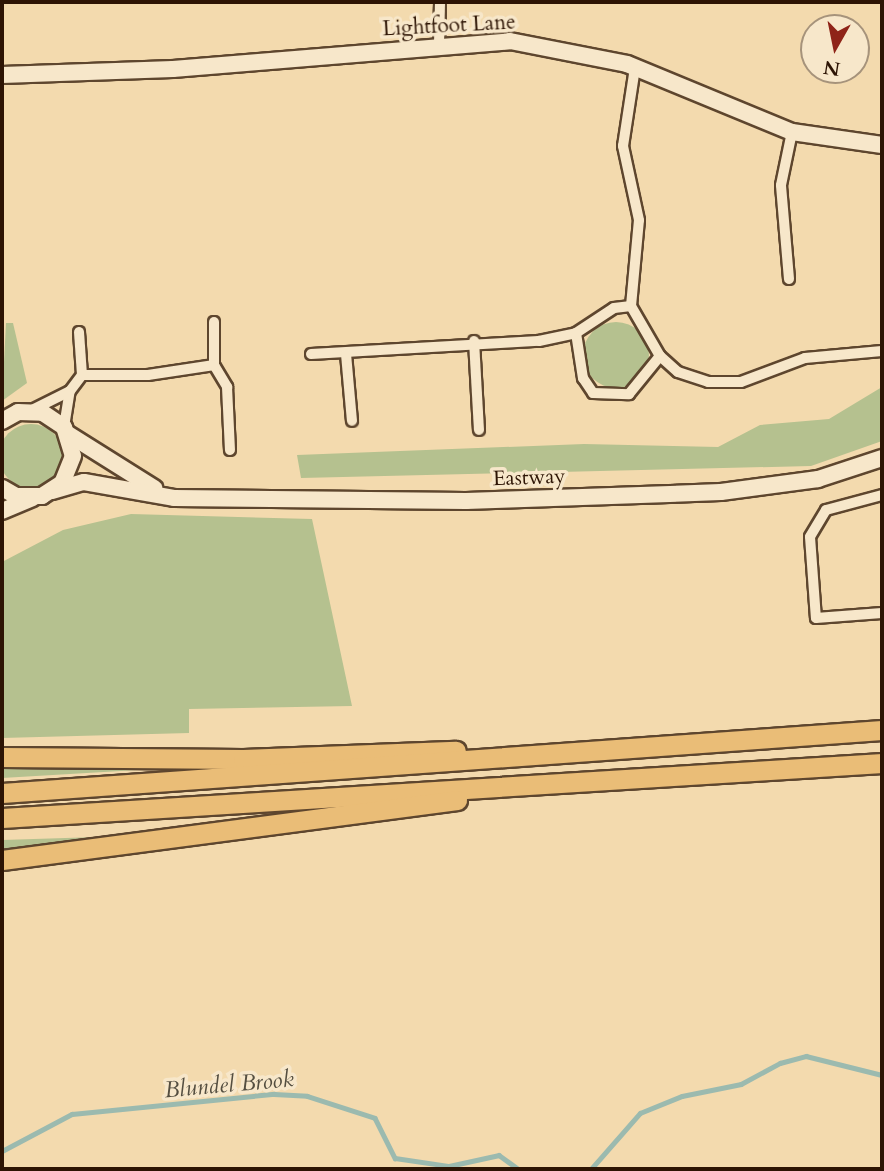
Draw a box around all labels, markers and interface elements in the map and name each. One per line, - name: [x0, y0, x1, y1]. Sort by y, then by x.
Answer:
- street label: Lightfoot Lane: [382, 10, 516, 42]
- north arrow: [800, 14, 870, 84]
- text: N: [822, 54, 842, 82]
- street label: Eastway: [492, 464, 566, 492]
- water label: Blundel Brook: [163, 1066, 295, 1104]

